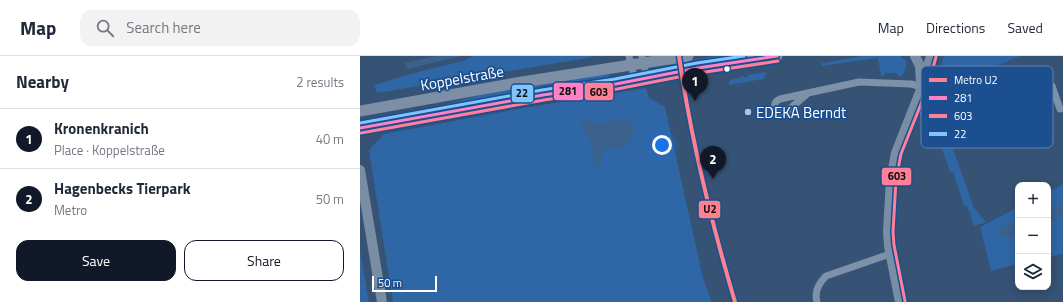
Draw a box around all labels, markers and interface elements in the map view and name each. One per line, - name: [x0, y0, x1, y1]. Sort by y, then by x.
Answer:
- search box: [80, 10, 360, 46]
- text: Map: [20, 13, 56, 42]
- text: Search here: [126, 16, 201, 39]
- icon: search: [94, 17, 116, 39]
- text: Map: [878, 17, 904, 38]
- text: Directions: [926, 17, 985, 38]
- text: Saved: [1007, 17, 1043, 38]
- street label: Koppelstraße: [419, 59, 505, 97]
- unlabelled marker: [722, 64, 732, 74]
- legend: [921, 66, 1053, 148]
- pin: 1: [682, 68, 708, 101]
- text: Nearby: [16, 69, 69, 95]
- text: 2 results: [296, 72, 344, 92]
- text: Metro U2: [954, 72, 998, 88]
- line badge: 281: [553, 82, 584, 101]
- line badge: 603: [584, 82, 614, 101]
- text: 281: [559, 83, 577, 99]
- line badge: 22: [511, 84, 534, 103]
- text: 603: [590, 84, 608, 100]
- text: 22: [516, 85, 528, 101]
- text: 281: [954, 90, 972, 106]
- place label: EDEKA Berndt: [756, 101, 847, 124]
- marker: EDEKA Berndt: [743, 107, 753, 117]
- text: 603: [954, 108, 972, 124]
- text: Kronenkranich: [54, 117, 149, 140]
- text: 22: [954, 126, 966, 142]
- text: 1: [25, 129, 33, 149]
- text: 40 m: [316, 129, 344, 149]
- your location: [652, 135, 672, 155]
- text: Place · Koppelstraße: [54, 140, 165, 160]
- pin: 2: [700, 146, 726, 179]
- line badge: 603: [881, 167, 912, 186]
- text: 603: [888, 168, 906, 184]
- text: Hagenbecks Tierpark: [54, 177, 191, 200]
- map controls: [1015, 182, 1051, 290]
- button: +: [1015, 182, 1051, 218]
- text: 2: [25, 189, 33, 209]
- text: 50 m: [316, 189, 344, 209]
- text: Metro: [54, 200, 87, 220]
- line badge: U2: [698, 200, 721, 219]
- text: U2: [703, 201, 717, 217]
- button: −: [1015, 218, 1051, 254]
- button: Save: [16, 240, 176, 281]
- button: Share: [184, 240, 344, 281]
- button: layers: [1015, 254, 1051, 290]
- scale bar: [372, 274, 437, 293]
- text: 50 m: [378, 275, 402, 291]

